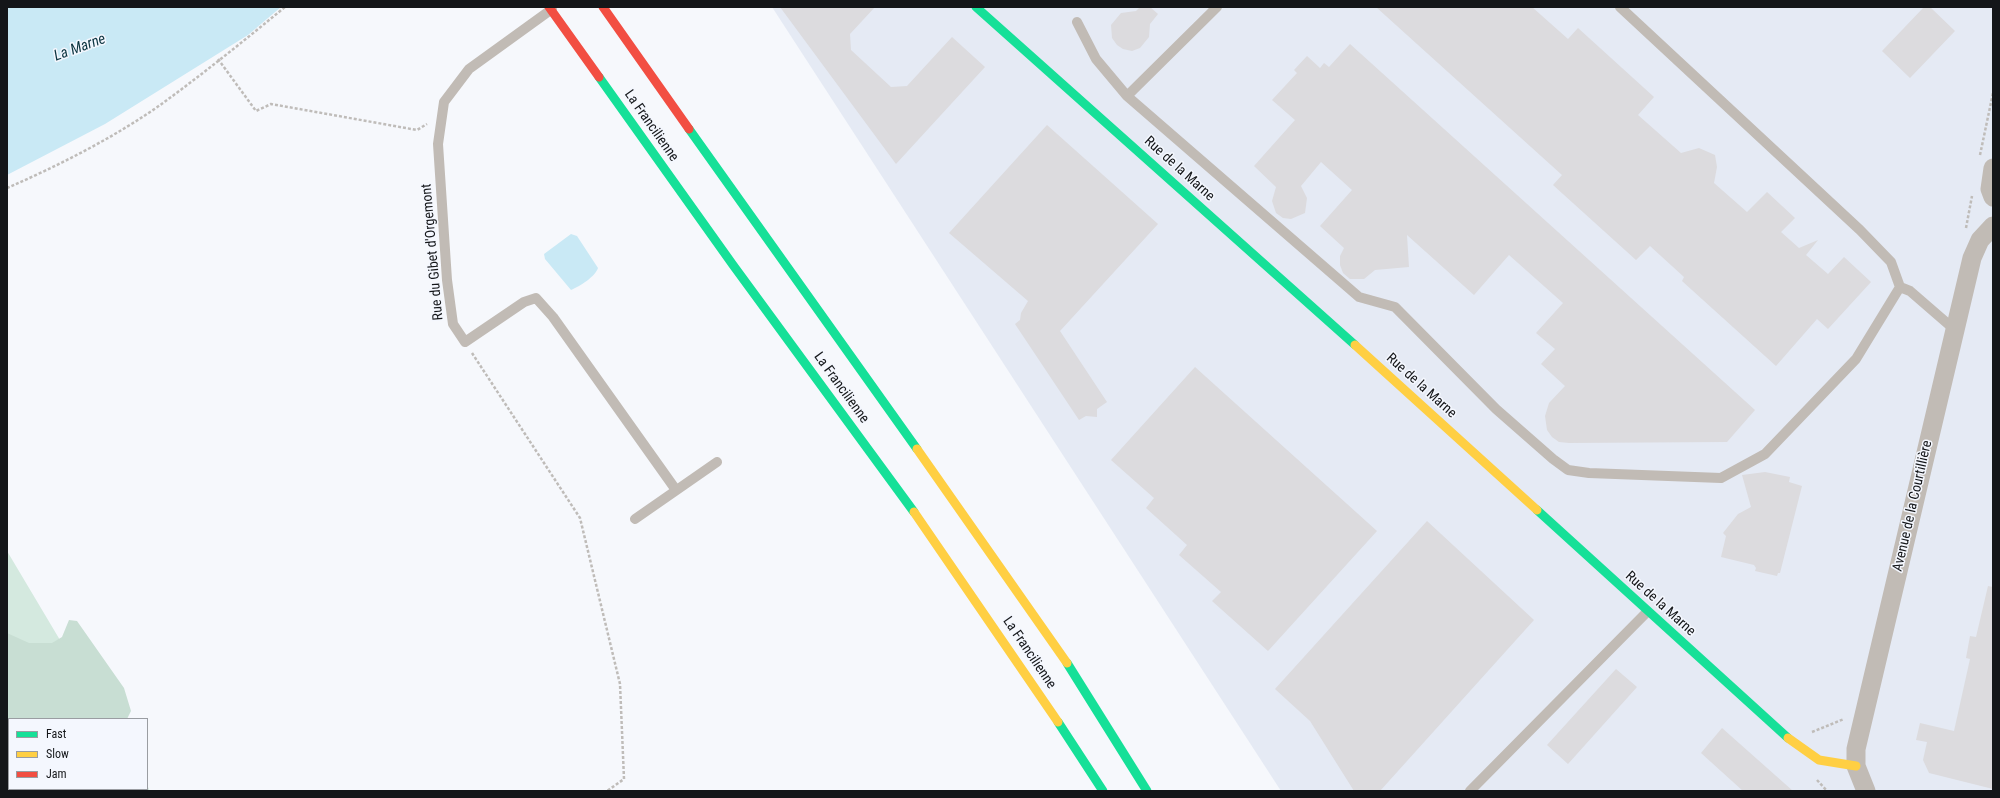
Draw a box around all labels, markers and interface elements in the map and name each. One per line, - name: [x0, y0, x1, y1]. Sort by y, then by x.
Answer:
- water label: La Marne: [52, 30, 108, 66]
- street label: La Francilienne: [620, 87, 682, 165]
- street label: Rue de la Marne: [1140, 133, 1218, 205]
- street label: Rue du Gibet d'Orgemont: [419, 183, 447, 321]
- street label: La Francilienne: [810, 349, 872, 427]
- street label: Rue de la Marne: [1382, 350, 1460, 422]
- street label: Avenue de la Courtillière: [1890, 439, 1936, 573]
- street label: Rue de la Marne: [1621, 568, 1699, 640]
- street label: La Francilienne: [999, 614, 1059, 692]
- legend: [8, 718, 148, 790]
- text: Fast: [46, 727, 66, 741]
- text: Slow: [46, 747, 69, 761]
- text: Jam: [46, 767, 67, 781]

